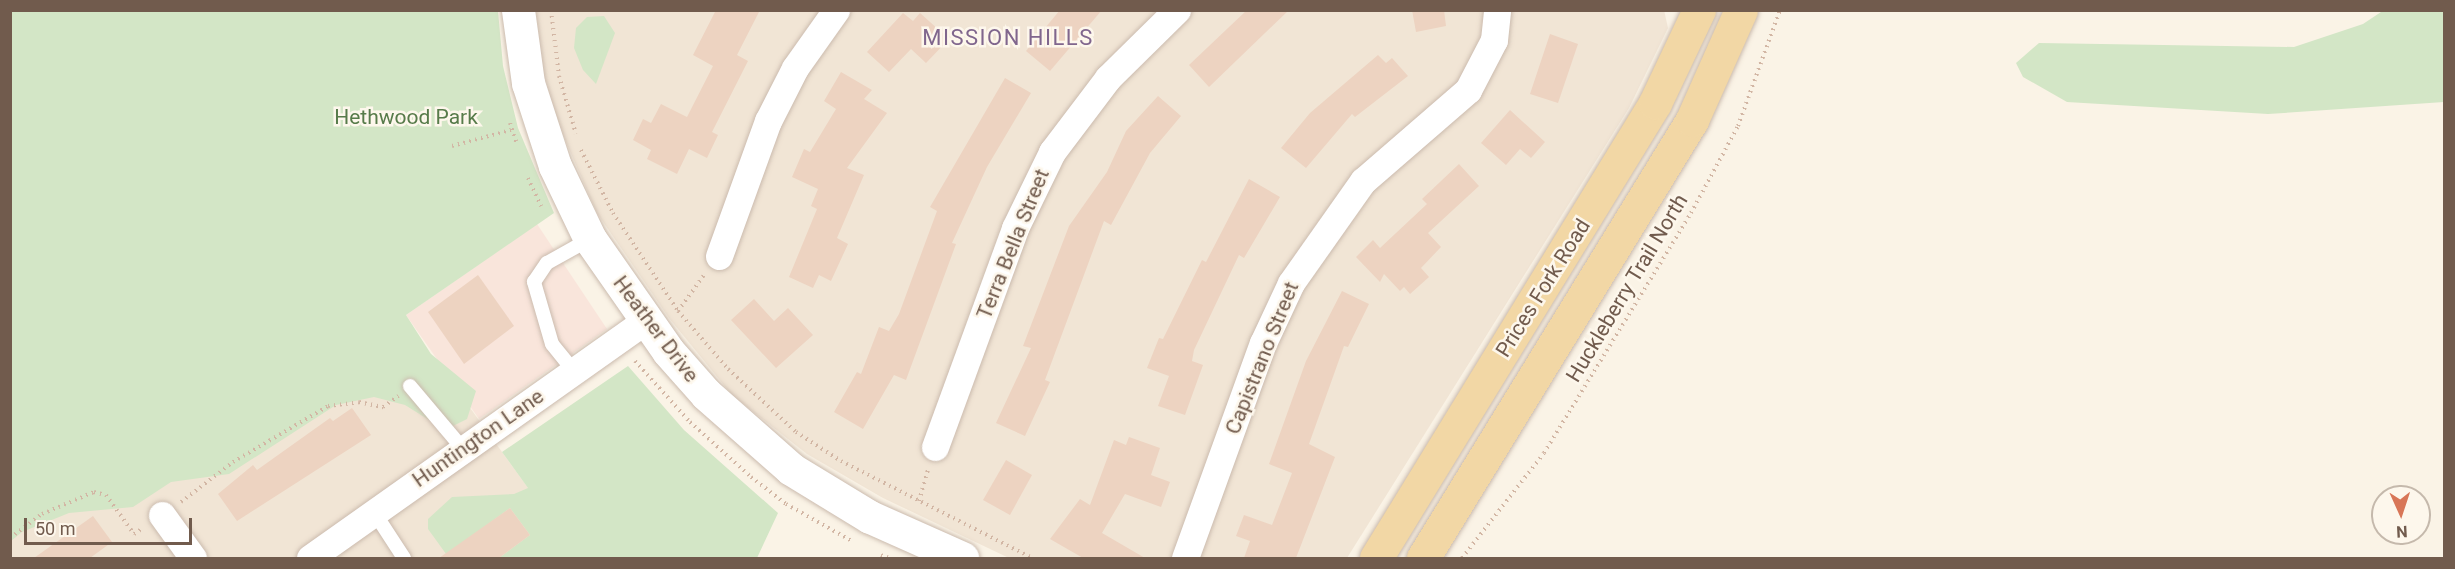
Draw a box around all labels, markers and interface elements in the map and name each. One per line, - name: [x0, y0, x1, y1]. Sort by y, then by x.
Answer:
- district label: MISSION HILLS: [922, 25, 1094, 51]
- park label: Hethwood Park: [334, 104, 478, 130]
- street label: Terra Bella Street: [971, 165, 1055, 323]
- street label: Huckleberry Trail North: [1561, 189, 1693, 387]
- street label: Prices Fork Road: [1490, 214, 1596, 362]
- street label: Heather Drive: [608, 271, 704, 387]
- street label: Capistrano Street: [1220, 278, 1304, 438]
- street label: Huntington Lane: [408, 383, 548, 493]
- north arrow: [2371, 485, 2431, 545]
- scale bar: [27, 506, 195, 544]
- text: 50 m: [35, 518, 75, 539]
- text: N: [2396, 522, 2408, 541]

